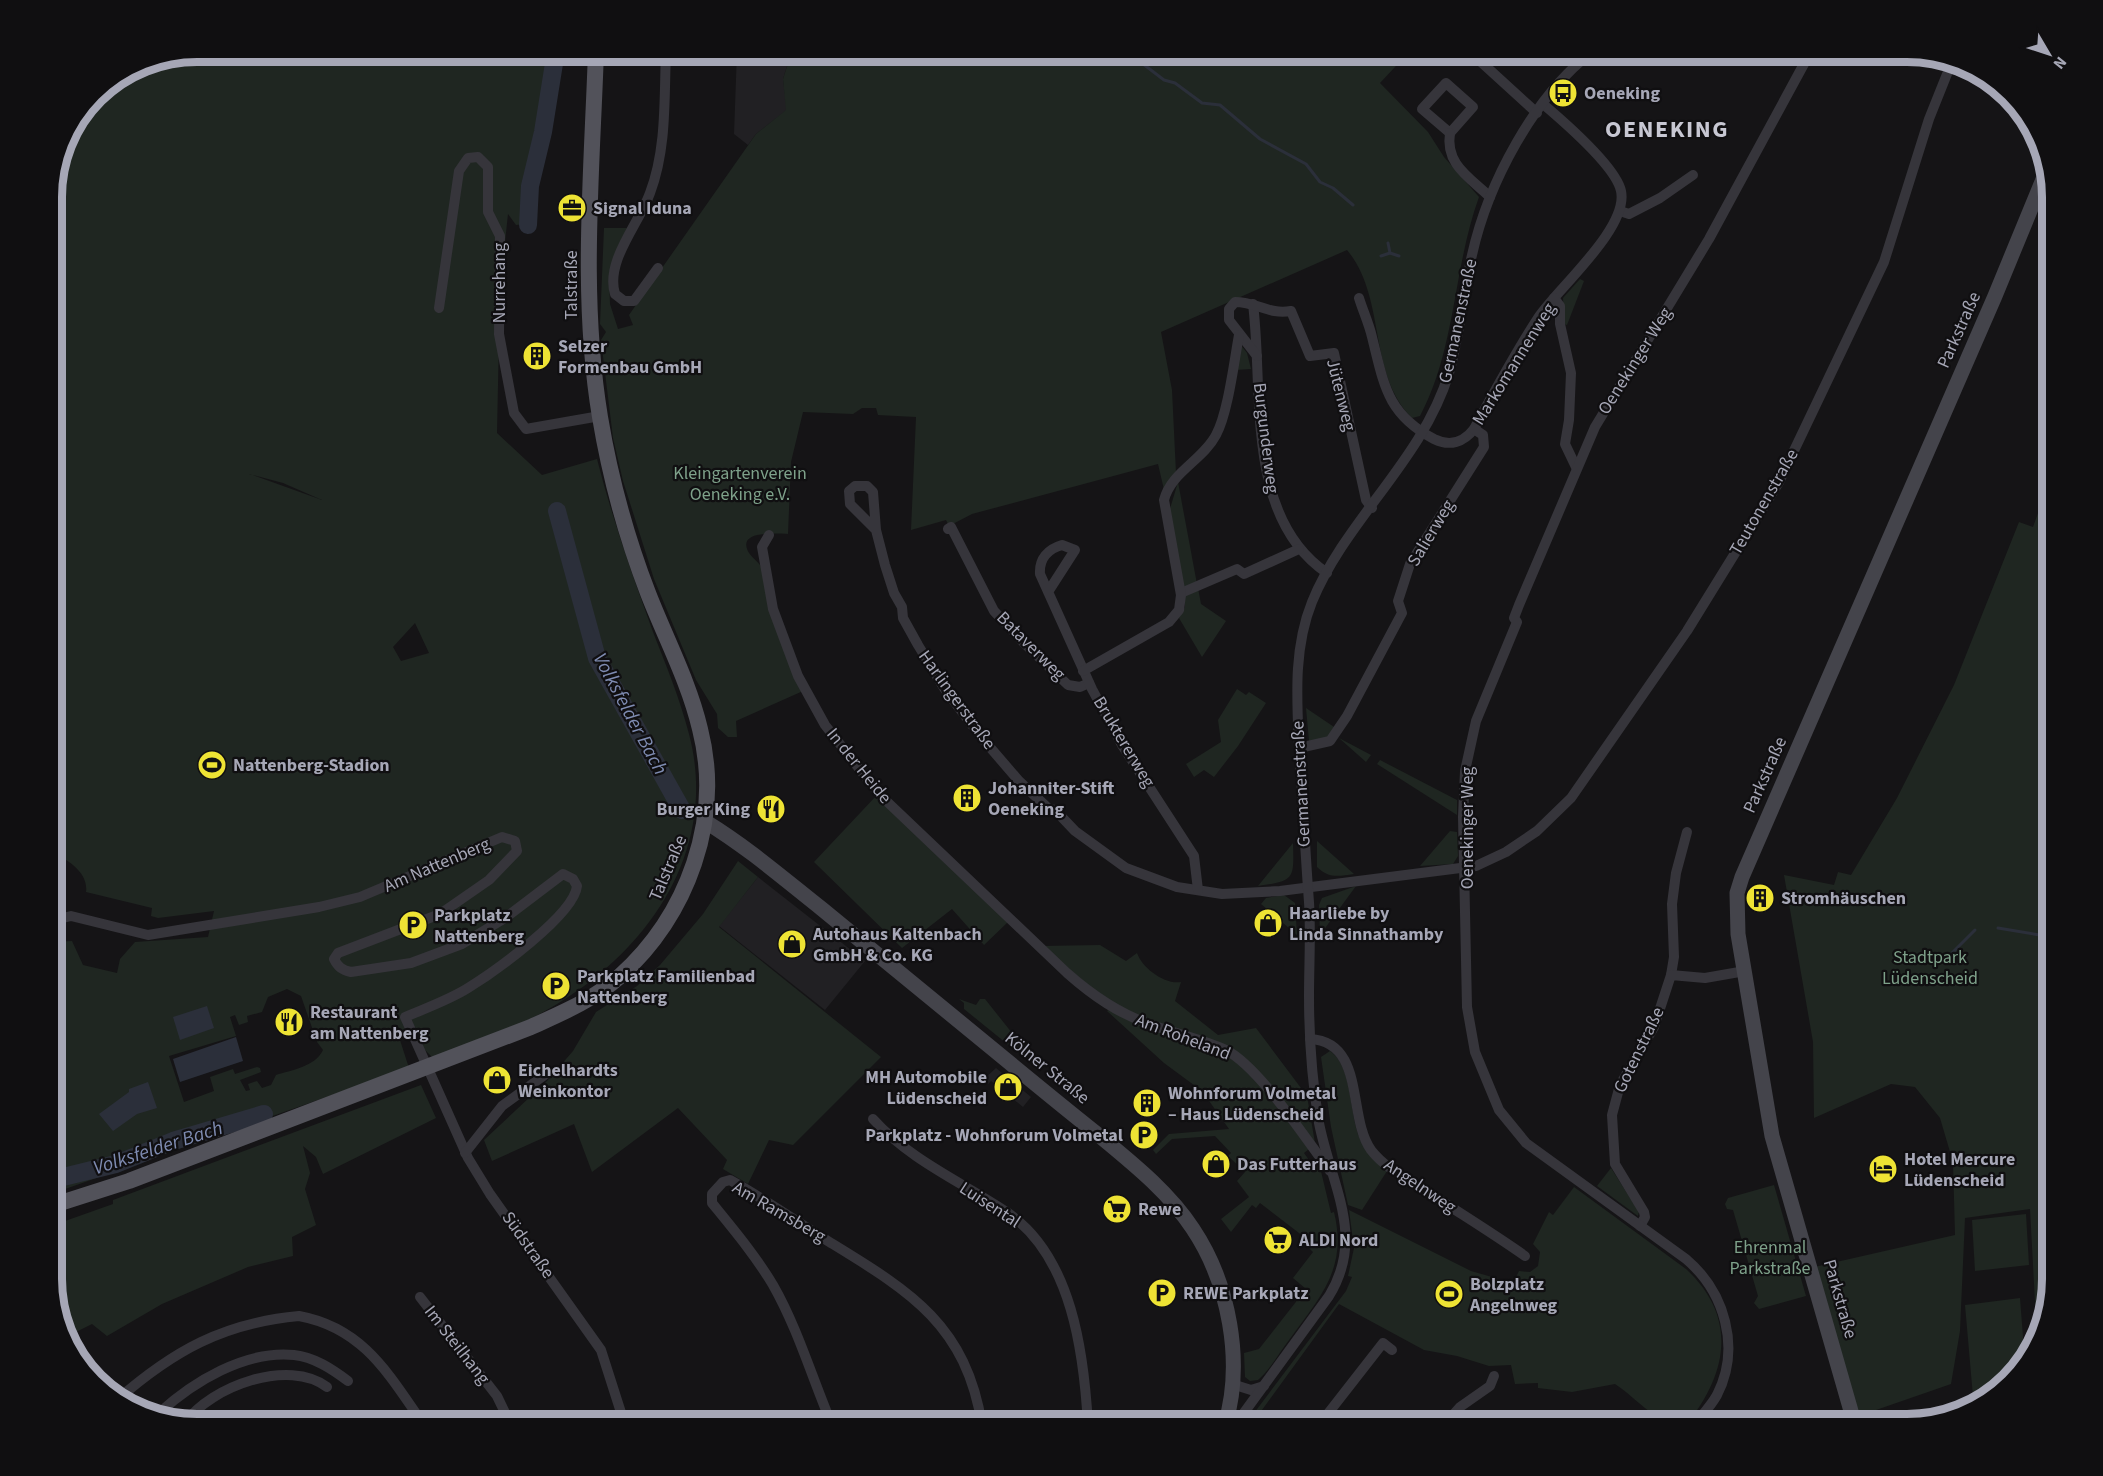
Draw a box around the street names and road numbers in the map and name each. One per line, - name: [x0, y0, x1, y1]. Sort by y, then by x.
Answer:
- street label: Nurrehang: [487, 243, 512, 323]
- street label: Talstraße: [559, 250, 584, 320]
- street label: Germanenstraße: [1433, 257, 1483, 385]
- street label: Parkstraße: [1931, 288, 1987, 372]
- street label: Markomannenweg: [1466, 298, 1562, 430]
- street label: Oenekinger Weg: [1592, 302, 1678, 420]
- street label: Jütenweg: [1320, 356, 1362, 434]
- street label: Burgunderweg: [1247, 381, 1285, 495]
- street label: Teutonenstraße: [1723, 444, 1805, 560]
- street label: Salierweg: [1401, 495, 1461, 571]
- street label: Bataverweg: [991, 606, 1071, 686]
- street label: Harlingerstraße: [912, 645, 1002, 755]
- street label: Bruktererweg: [1087, 692, 1161, 792]
- street label: Germanenstraße: [1285, 720, 1317, 848]
- street label: In der Heide: [821, 723, 897, 809]
- street label: Parkstraße: [1737, 733, 1793, 817]
- street label: Oenekinger Weg: [1455, 767, 1480, 889]
- street label: Am Nattenberg: [380, 831, 494, 899]
- street label: Talstraße: [643, 831, 693, 905]
- street label: Gotenstraße: [1607, 1003, 1671, 1097]
- street label: Am Roheland: [1132, 1007, 1234, 1067]
- street label: Kölner Straße: [999, 1026, 1095, 1110]
- street label: Angelnweg: [1379, 1153, 1461, 1219]
- street label: Am Ramsberg: [728, 1175, 830, 1249]
- street label: Luisental: [954, 1176, 1026, 1234]
- street label: Südstraße: [496, 1206, 560, 1284]
- street label: Parkstraße: [1817, 1257, 1863, 1341]
- street label: Im Steilhang: [418, 1300, 496, 1390]

